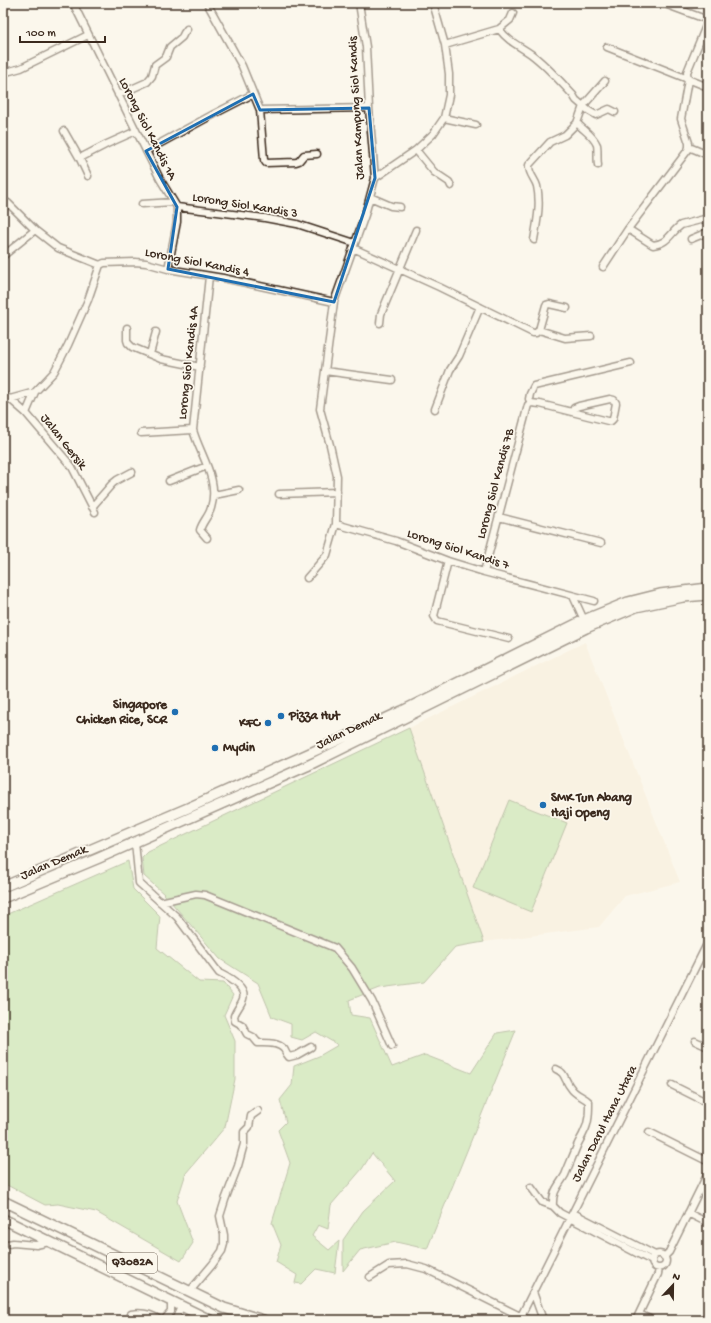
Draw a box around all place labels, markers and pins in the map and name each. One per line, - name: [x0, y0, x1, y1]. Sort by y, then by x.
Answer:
- place label: Singapore Chicken Rice, SCR: [75, 698, 168, 728]
- marker: Singapore Chicken Rice, SCR: [170, 707, 180, 717]
- place label: Pizza Hut: [288, 709, 341, 724]
- marker: Pizza Hut: [276, 711, 286, 721]
- place label: KFC: [238, 716, 262, 731]
- marker: KFC: [263, 718, 273, 728]
- place label: Mydin: [223, 741, 256, 756]
- marker: Mydin: [210, 743, 220, 753]
- place label: SMK Tun Abang Haji Openg: [551, 791, 633, 822]
- marker: SMK Tun Abang Haji Openg: [538, 800, 548, 810]

